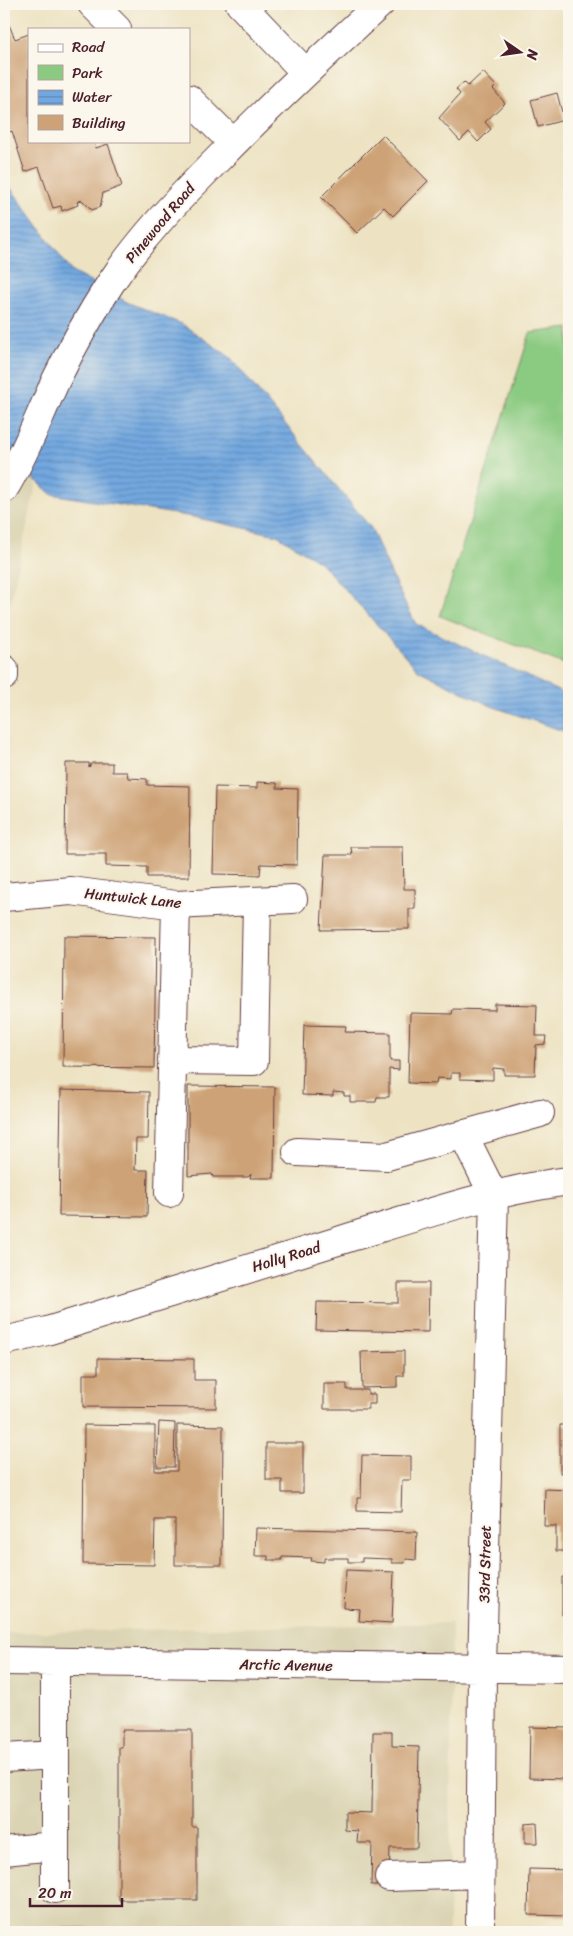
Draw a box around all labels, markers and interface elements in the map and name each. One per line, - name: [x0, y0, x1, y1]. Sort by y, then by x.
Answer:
- legend: [28, 28, 190, 142]
- north arrow: [496, 28, 546, 78]
- text: Road: [72, 34, 105, 60]
- text: N: [519, 46, 546, 63]
- text: Park: [72, 60, 103, 86]
- text: Water: [72, 84, 112, 110]
- text: Building: [72, 110, 126, 136]
- street label: Pinewood Road: [118, 176, 202, 269]
- street label: Huntwick Lane: [83, 880, 183, 916]
- street label: Holly Road: [248, 1234, 325, 1280]
- street label: 33rd Street: [471, 1524, 499, 1603]
- street label: Arctic Avenue: [238, 1651, 333, 1679]
- scale bar: [30, 1876, 122, 1908]
- text: 20 m: [38, 1880, 72, 1906]

